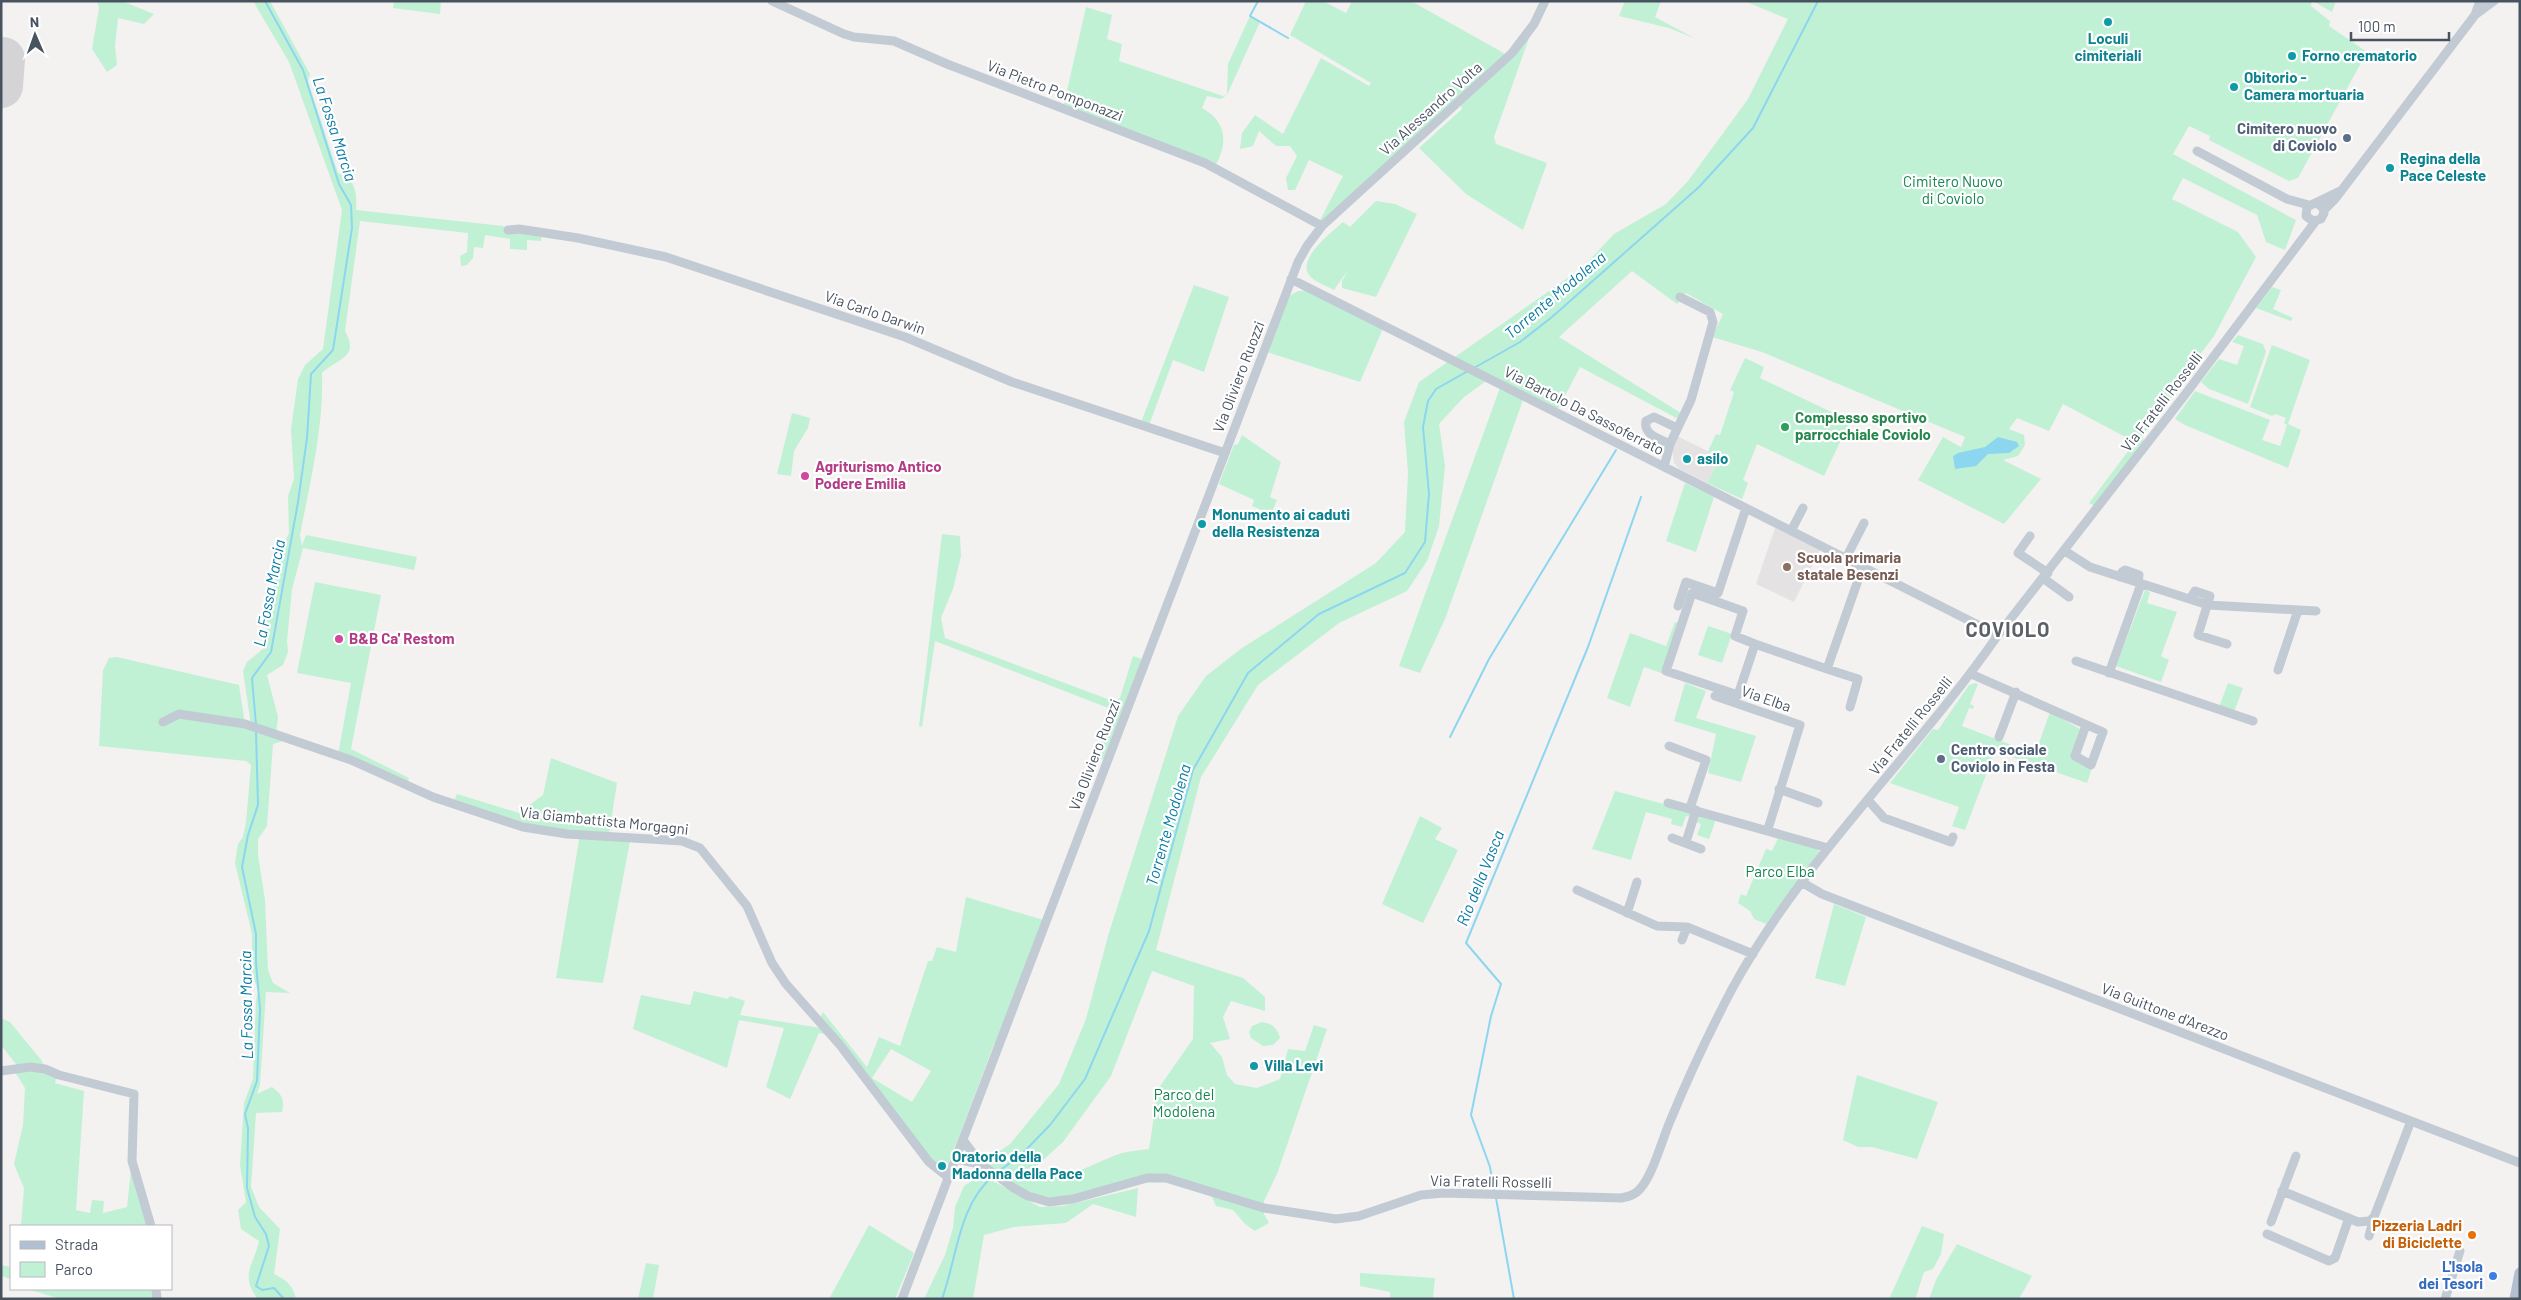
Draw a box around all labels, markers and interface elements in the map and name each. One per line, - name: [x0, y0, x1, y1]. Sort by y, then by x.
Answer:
- north arrow: [10, 10, 60, 60]
- scale bar: [2351, 10, 2448, 42]
- text: N: [30, 13, 39, 30]
- marker: Loculi cimiteriali: [2102, 16, 2114, 28]
- text: 100 m: [2358, 17, 2396, 35]
- place label: Loculi cimiteriali: [2075, 29, 2142, 64]
- place label: Forno crematorio: [2302, 46, 2417, 64]
- marker: Forno crematorio: [2286, 50, 2298, 62]
- street label: Via Pietro Pomponazzi: [985, 56, 1126, 124]
- street label: Via Alessandro Volta: [1376, 58, 1485, 159]
- place label: Obitorio - Camera mortuaria: [2244, 68, 2364, 103]
- water label: La Fossa Marcia: [310, 74, 361, 184]
- marker: Obitorio - Camera mortuaria: [2228, 81, 2240, 93]
- place label: Cimitero nuovo di Coviolo: [2237, 119, 2337, 154]
- marker: Cimitero nuovo di Coviolo: [2341, 132, 2353, 144]
- place label: Regina della Pace Celeste: [2400, 149, 2486, 184]
- marker: Regina della Pace Celeste: [2384, 162, 2396, 174]
- park label: Cimitero Nuovo di Coviolo: [1903, 172, 2003, 207]
- water label: Torrente Modolena: [1500, 247, 1609, 342]
- street label: Via Carlo Darwin: [823, 286, 928, 338]
- street label: Via Oliviero Ruozzi: [1209, 318, 1268, 435]
- street label: Via Fratelli Rosselli: [2117, 348, 2206, 455]
- street label: Via Bartolo Da Sassoferrato: [1501, 362, 1667, 458]
- place label: Complesso sportivo parrocchiale Coviolo: [1795, 408, 1931, 443]
- marker: Complesso sportivo parrocchiale Coviolo: [1779, 421, 1791, 433]
- place label: asilo: [1697, 449, 1728, 467]
- marker: asilo: [1681, 453, 1693, 465]
- place label: Agriturismo Antico Podere Emilia: [815, 457, 942, 492]
- marker: Agriturismo Antico Podere Emilia: [799, 470, 811, 482]
- place label: Monumento ai caduti della Resistenza: [1212, 505, 1350, 540]
- marker: Monumento ai caduti della Resistenza: [1196, 518, 1208, 530]
- water label: La Fossa Marcia: [249, 538, 288, 648]
- place label: Scuola primaria statale Besenzi: [1797, 548, 1901, 583]
- marker: Scuola primaria statale Besenzi: [1781, 561, 1793, 573]
- district label: COVIOLO: [1965, 617, 2051, 641]
- place label: B&B Ca' Restom: [349, 629, 455, 647]
- marker: B&B Ca' Restom: [333, 633, 345, 645]
- street label: Via Fratelli Rosselli: [1865, 672, 1956, 778]
- street label: Via Elba: [1739, 681, 1794, 715]
- street label: Via Oliviero Ruozzi: [1065, 696, 1124, 813]
- place label: Centro sociale Coviolo in Festa: [1951, 740, 2055, 775]
- marker: Centro sociale Coviolo in Festa: [1935, 753, 1947, 765]
- water label: Torrente Modolena: [1141, 762, 1194, 888]
- street label: Via Giambattista Morgagni: [519, 802, 690, 838]
- water label: Rio della Vasca: [1452, 827, 1507, 928]
- park label: Parco Elba: [1745, 862, 1815, 880]
- water label: La Fossa Marcia: [235, 950, 256, 1060]
- street label: Via Guittone d'Arezzo: [2099, 978, 2232, 1044]
- place label: Villa Levi: [1264, 1056, 1324, 1074]
- marker: Villa Levi: [1248, 1060, 1260, 1072]
- park label: Parco del Modolena: [1153, 1085, 1215, 1120]
- place label: Oratorio della Madonna della Pace: [952, 1147, 1083, 1182]
- marker: Oratorio della Madonna della Pace: [936, 1160, 948, 1172]
- street label: Via Fratelli Rosselli: [1430, 1171, 1552, 1191]
- place label: Pizzeria Ladri di Biciclette: [2372, 1216, 2462, 1251]
- legend: [10, 1225, 172, 1290]
- marker: Pizzeria Ladri di Biciclette: [2466, 1229, 2478, 1241]
- text: Strada: [55, 1235, 98, 1253]
- place label: L'Isola dei Tesori: [2418, 1257, 2483, 1292]
- text: Parco: [55, 1260, 93, 1278]
- marker: L'Isola dei Tesori: [2487, 1270, 2499, 1282]

